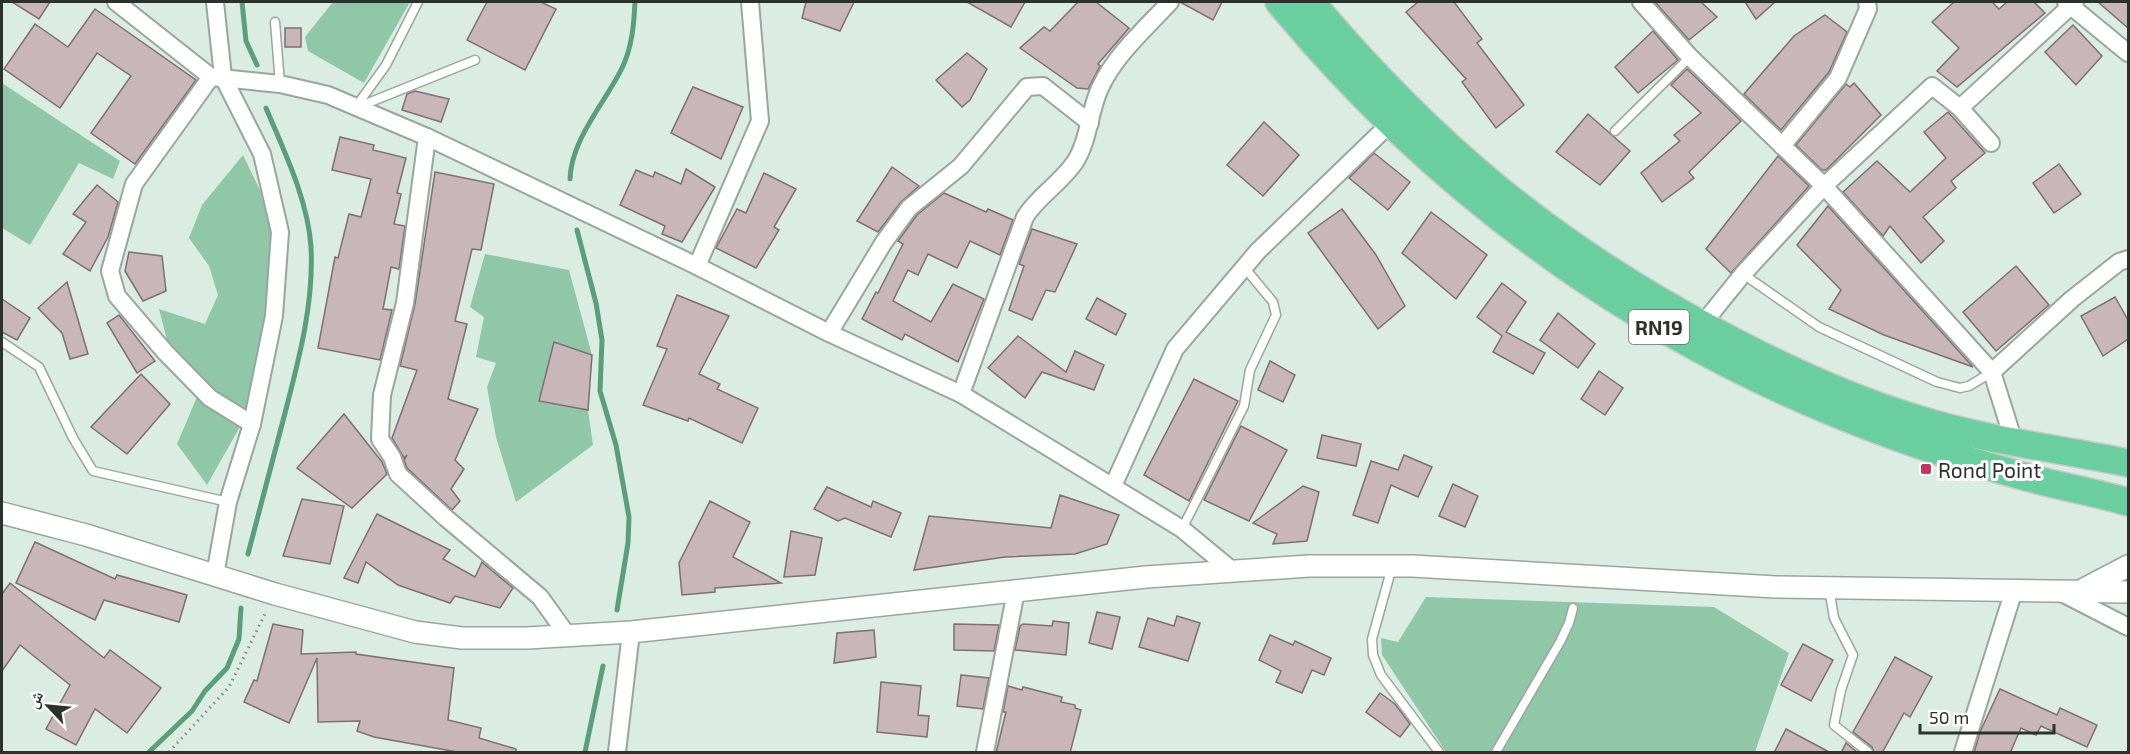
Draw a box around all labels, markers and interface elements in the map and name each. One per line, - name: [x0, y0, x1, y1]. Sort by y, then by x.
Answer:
- road number: RN19: [1629, 310, 1689, 344]
- place label: Rond Point: [1938, 457, 2041, 482]
- marker: Rond Point: [1919, 462, 1933, 476]
- north arrow: [18, 676, 78, 736]
- text: ش: [22, 687, 47, 711]
- scale bar: [1920, 697, 2054, 735]
- text: 50 m: [1929, 706, 1969, 728]

